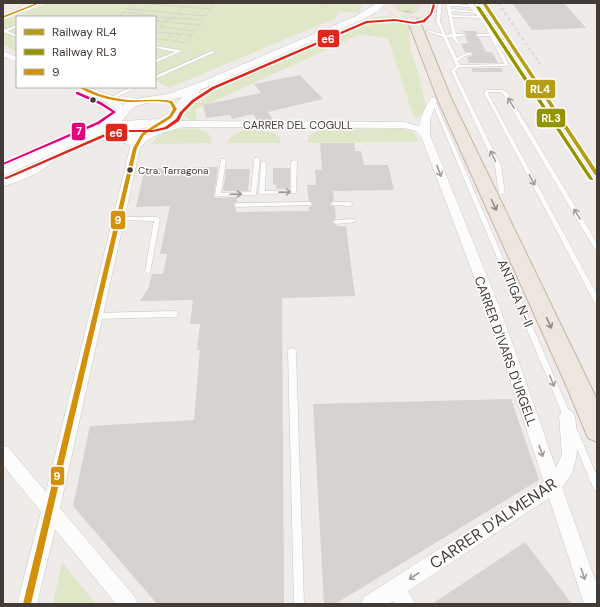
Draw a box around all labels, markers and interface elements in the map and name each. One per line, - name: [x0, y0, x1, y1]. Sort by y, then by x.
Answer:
- legend: [16, 16, 156, 88]
- text: Railway RL4: [52, 24, 117, 40]
- line badge: e6: [317, 29, 340, 48]
- text: e6: [321, 32, 335, 46]
- text: Railway RL3: [52, 44, 117, 60]
- text: 9: [52, 64, 60, 80]
- line badge: RL4: [525, 79, 556, 99]
- text: RL4: [530, 82, 550, 96]
- unlabelled marker: [88, 95, 98, 105]
- one-way arrow: [506, 97, 514, 109]
- line badge: RL3: [536, 108, 566, 128]
- text: RL3: [541, 111, 561, 125]
- street label: CARRER DEL COGULL: [243, 118, 353, 132]
- line badge: 7: [71, 122, 86, 141]
- line badge: e6: [105, 123, 128, 142]
- text: 7: [76, 124, 82, 138]
- text: e6: [109, 126, 123, 140]
- one-way arrow: [489, 150, 496, 162]
- place label: Ctra. Tarragona: [138, 164, 209, 177]
- marker: Ctra. Tarragona: [125, 165, 135, 175]
- one-way arrow: [436, 165, 443, 178]
- one-way arrow: [529, 174, 537, 186]
- one-way arrow: [278, 189, 291, 196]
- one-way arrow: [229, 190, 242, 198]
- one-way arrow: [491, 199, 498, 211]
- one-way arrow: [573, 209, 581, 220]
- line badge: 9: [110, 210, 126, 230]
- text: 9: [115, 213, 122, 227]
- street label: ANTIGA N-II: [494, 257, 537, 330]
- street label: CARRER D'IVARS D'URGELL: [470, 274, 541, 429]
- one-way arrow: [546, 317, 553, 329]
- one-way arrow: [549, 374, 557, 386]
- one-way arrow: [538, 445, 545, 458]
- line badge: 9: [50, 466, 65, 486]
- text: 9: [54, 469, 61, 483]
- street label: CARRER D'ALMENAR: [426, 473, 561, 574]
- one-way arrow: [580, 568, 588, 580]
- one-way arrow: [409, 572, 420, 580]

